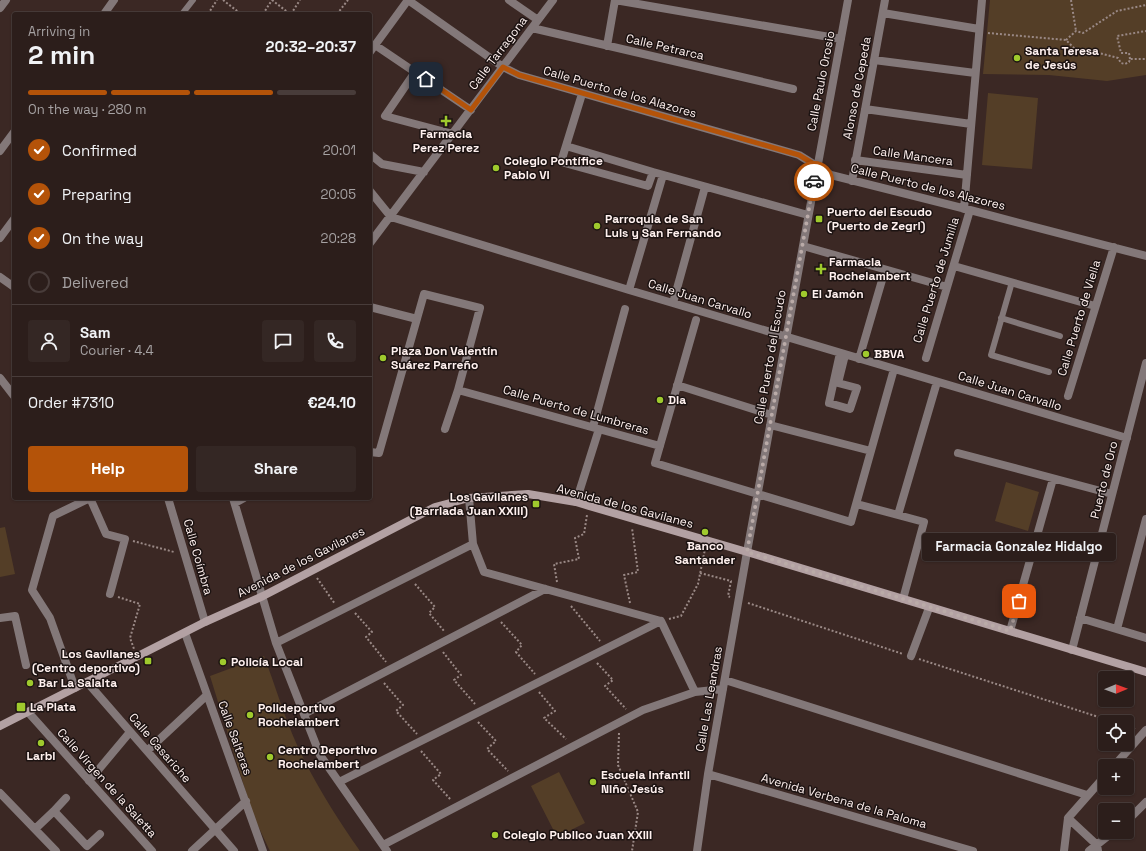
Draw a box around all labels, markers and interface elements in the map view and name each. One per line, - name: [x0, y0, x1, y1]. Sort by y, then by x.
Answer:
- street label: Calle Tarragona: [465, 13, 531, 93]
- text: Arriving in: [28, 23, 90, 40]
- street label: Calle Petrarca: [624, 30, 706, 64]
- street label: Calle Paulo Orosio: [803, 30, 839, 132]
- street label: Alonso de Cepeda: [839, 35, 875, 141]
- text: 20:32–20:37: [266, 37, 356, 56]
- text: 2 min: [28, 38, 95, 72]
- place label: Santa Teresa de Jesús: [1025, 43, 1099, 73]
- marker: Santa Teresa de Jesús: [1012, 53, 1022, 63]
- pin: [409, 62, 443, 96]
- street label: Calle Puerto de los Alazores: [541, 62, 699, 122]
- icon: home: [415, 68, 437, 90]
- text: On the way · 280 m: [28, 101, 146, 118]
- marker: Farmacia Perez Perez: [441, 116, 451, 126]
- place label: Farmacia Perez Perez: [413, 126, 479, 156]
- icon: check: [28, 139, 50, 161]
- text: Confirmed: [62, 141, 137, 160]
- text: 20:01: [323, 142, 356, 159]
- street label: Calle Mancera: [872, 142, 954, 170]
- place label: Colegio Pontífice Pablo VI: [504, 153, 603, 183]
- street label: Calle Puerto de los Alazores: [849, 160, 1007, 214]
- courier: [794, 161, 834, 201]
- marker: Colegio Pontífice Pablo VI: [491, 163, 501, 173]
- icon: car: [803, 170, 825, 192]
- icon: check: [28, 183, 50, 205]
- text: Preparing: [62, 185, 132, 204]
- text: 20:05: [320, 186, 356, 203]
- place label: Puerto del Escudo (Puerto de Zegri): [827, 204, 932, 234]
- place label: Parroquia de San Luis y San Fernando: [605, 211, 721, 241]
- marker: Puerto del Escudo (Puerto de Zegri): [814, 214, 824, 224]
- street label: Calle Puerto de Jumilla: [909, 215, 963, 345]
- marker: Parroquia de San Luis y San Fernando: [592, 221, 602, 231]
- icon: check: [28, 227, 50, 249]
- text: On the way: [62, 229, 143, 248]
- text: 20:28: [321, 230, 356, 247]
- place label: Farmacia Rochelambert: [829, 254, 910, 284]
- street label: Calle Puerto de Viella: [1054, 258, 1104, 378]
- marker: Farmacia Rochelambert: [816, 264, 826, 274]
- text: Delivered: [62, 273, 129, 292]
- street label: Calle Juan Carvallo: [646, 276, 754, 322]
- place label: El Jamón: [812, 286, 864, 302]
- street label: Calle Puerto del Escudo: [750, 289, 790, 425]
- marker: El Jamón: [799, 289, 809, 299]
- button: person: [28, 320, 70, 362]
- button: chat: [262, 320, 304, 362]
- button: phone: [314, 320, 356, 362]
- text: Sam: [80, 323, 111, 342]
- text: Courier · 4.4: [80, 342, 154, 359]
- place label: Plaza Don Valentín Suárez Parreño: [391, 343, 498, 373]
- place label: BBVA: [874, 346, 905, 362]
- marker: BBVA: [861, 349, 871, 359]
- marker: Plaza Don Valentín Suárez Parreño: [378, 353, 388, 363]
- street label: Calle Juan Carvallo: [956, 368, 1064, 414]
- street label: Calle Puerto de Lumbreras: [501, 381, 651, 439]
- place label: Dia: [668, 392, 686, 408]
- text: Order #7310: [28, 393, 114, 412]
- text: €24.10: [307, 393, 356, 412]
- marker: Dia: [655, 395, 665, 405]
- street label: Puerto de Oro: [1087, 439, 1121, 521]
- button: Help: [28, 446, 188, 492]
- button: Share: [196, 446, 356, 492]
- street label: Avenida de los Gavilanes: [555, 480, 695, 532]
- place label: Los Gavilanes (Barriada Juan XXIII): [410, 489, 528, 519]
- marker: Los Gavilanes (Barriada Juan XXIII): [531, 499, 541, 509]
- street label: Calle Coímbra: [180, 517, 216, 597]
- street label: Avenida de los Gavilanes: [235, 523, 367, 601]
- marker: Banco Santander: [700, 527, 710, 537]
- callout: Farmacia Gonzalez Hidalgo: [922, 533, 1116, 561]
- place label: Banco Santander: [675, 538, 736, 568]
- text: Farmacia Gonzalez Hidalgo: [935, 538, 1103, 555]
- pin: [1002, 584, 1036, 618]
- icon: bag: [1008, 590, 1030, 612]
- street label: Calle Las Leandras: [692, 645, 726, 753]
- place label: Los Gavilanes (Centro deportivo): [32, 646, 140, 676]
- place label: Policía Local: [231, 654, 303, 670]
- marker: Los Gavilanes (Centro deportivo): [143, 656, 153, 666]
- marker: Policía Local: [218, 657, 228, 667]
- north arrow: [1098, 671, 1134, 707]
- map controls: [1098, 671, 1134, 839]
- place label: Bar La Salaita: [38, 675, 117, 691]
- marker: Bar La Salaita: [25, 678, 35, 688]
- place label: La Plata: [30, 699, 76, 715]
- street label: Calle Salteras: [214, 699, 256, 777]
- place label: Polideportivo Rochelambert: [258, 700, 339, 730]
- marker: La Plata: [15, 701, 27, 713]
- street label: Calle Casariche: [125, 710, 195, 786]
- marker: Polideportivo Rochelambert: [245, 710, 255, 720]
- button: locate: [1098, 715, 1134, 751]
- street label: Calle Virgen de la Saletta: [54, 725, 160, 841]
- marker: Larbi: [36, 738, 46, 748]
- place label: Centro Deportivo Rochelambert: [278, 742, 377, 772]
- place label: Larbi: [26, 748, 56, 764]
- marker: Centro Deportivo Rochelambert: [265, 752, 275, 762]
- button: +: [1098, 759, 1134, 795]
- place label: Escuela Infantil Niño Jesús: [601, 767, 690, 797]
- street label: Avenida Verbena de la Paloma: [759, 770, 929, 832]
- marker: Escuela Infantil Niño Jesús: [588, 777, 598, 787]
- button: −: [1098, 803, 1134, 839]
- place label: Colegio Publico Juan XXIII: [503, 827, 652, 843]
- marker: Colegio Publico Juan XXIII: [490, 830, 500, 840]

